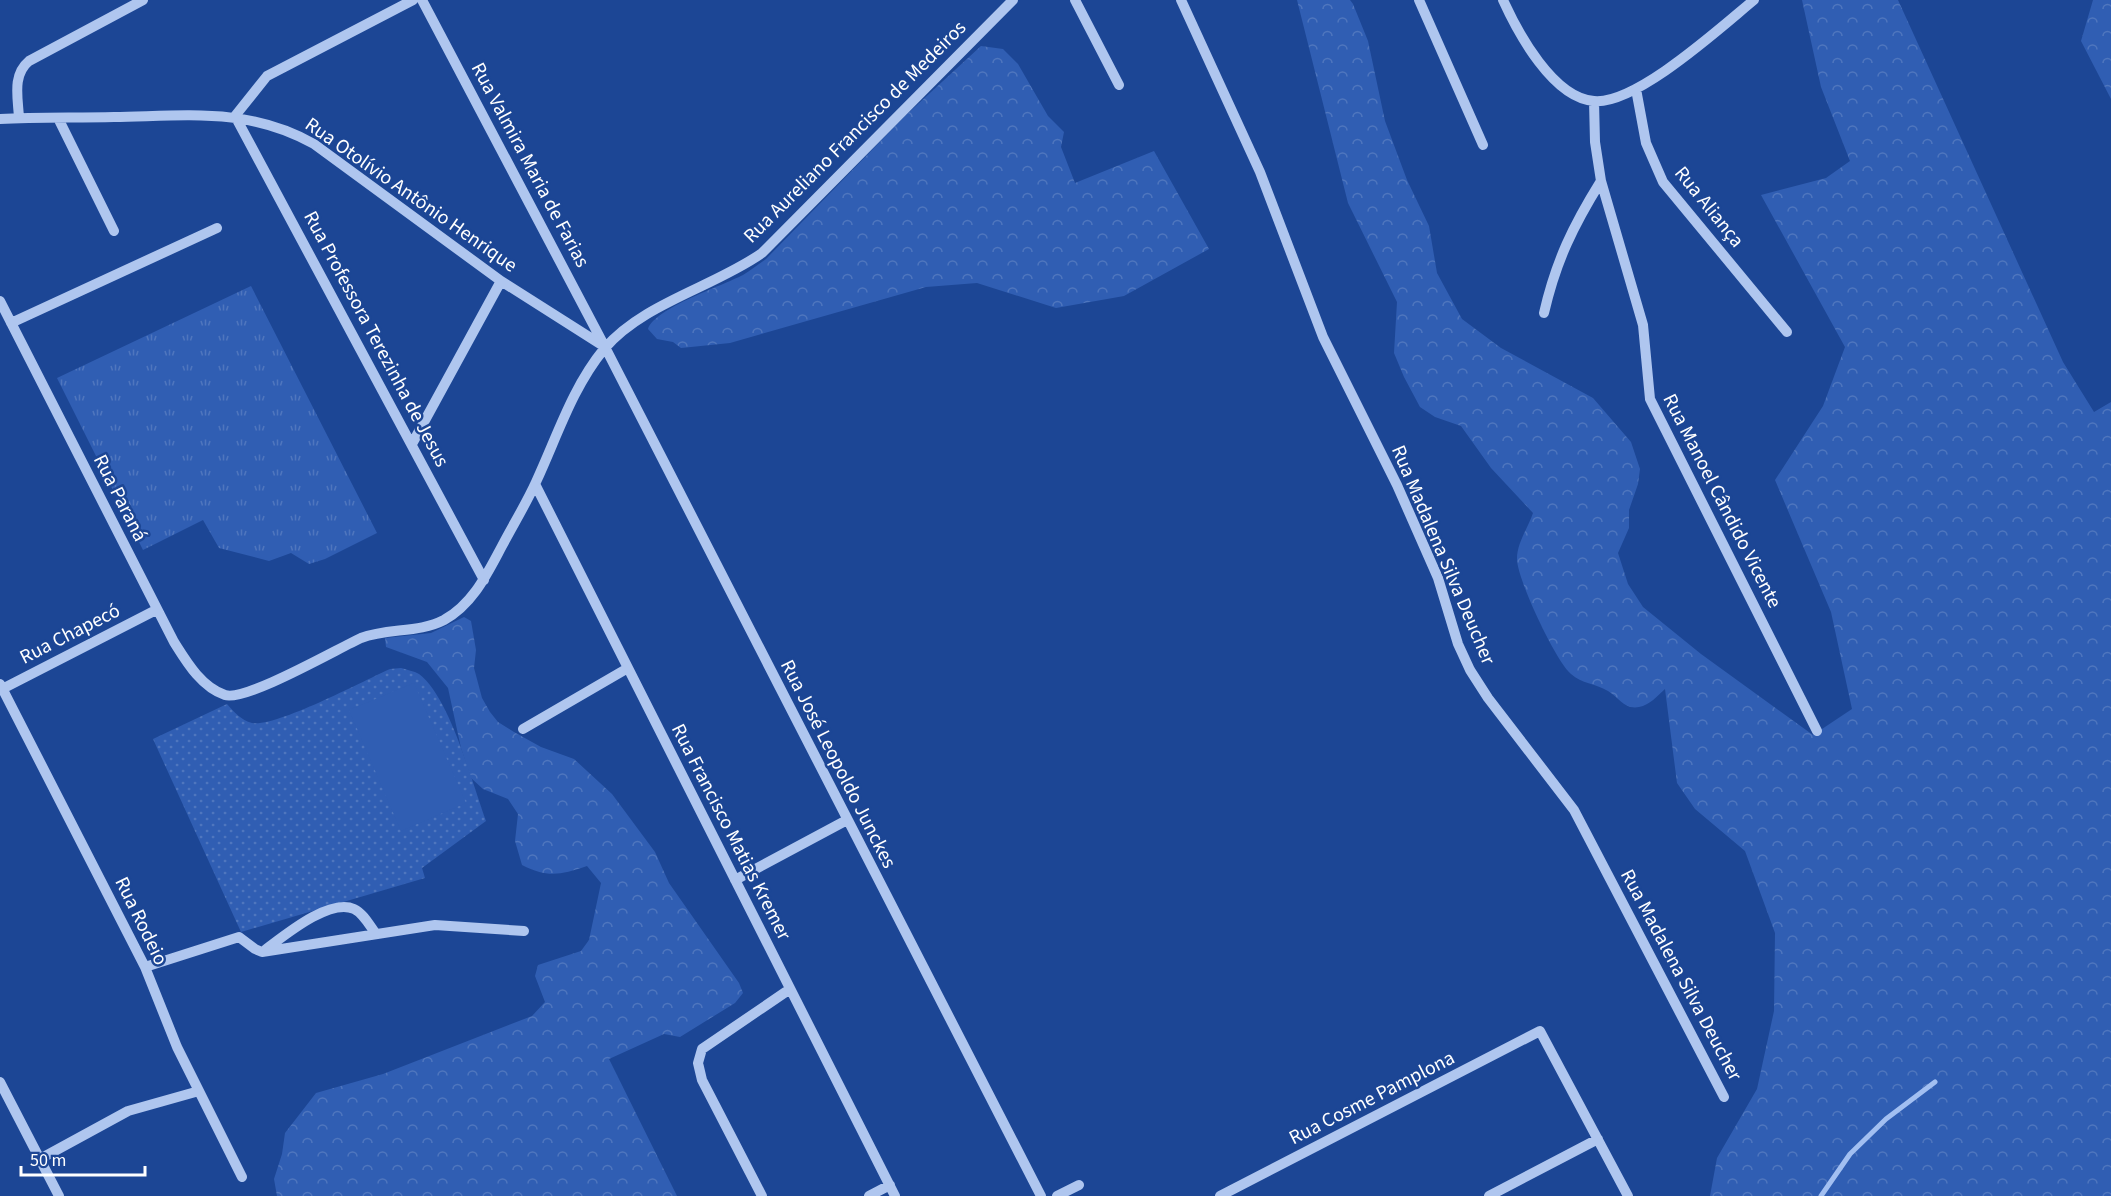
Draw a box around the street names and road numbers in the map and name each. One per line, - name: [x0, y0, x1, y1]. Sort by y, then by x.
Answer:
- street label: Rua Aureliano Francisco de Medeiros: [737, 14, 973, 250]
- street label: Rua Valmira Maria de Farias: [464, 58, 596, 272]
- street label: Rua Otolívio Antônio Henrique: [299, 111, 523, 279]
- street label: Rua Aliança: [1668, 160, 1750, 254]
- street label: Rua Professora Terezinha de Jesus: [296, 206, 456, 472]
- street label: Rua Manoel Cândido Vicente: [1656, 389, 1788, 613]
- street label: Rua Madalena Silva Deucher: [1384, 441, 1502, 669]
- street label: Rua Paraná: [86, 450, 154, 546]
- street label: Rua Chapecó: [15, 597, 125, 671]
- street label: Rua José Leopoldo Junckes: [773, 655, 903, 873]
- street label: Rua Francisco Matias Kremer: [664, 719, 798, 945]
- street label: Rua Madalena Silva Deucher: [1613, 864, 1749, 1086]
- street label: Rua Rodeio: [108, 872, 174, 970]
- street label: Rua Cosme Pamplona: [1284, 1044, 1460, 1152]

